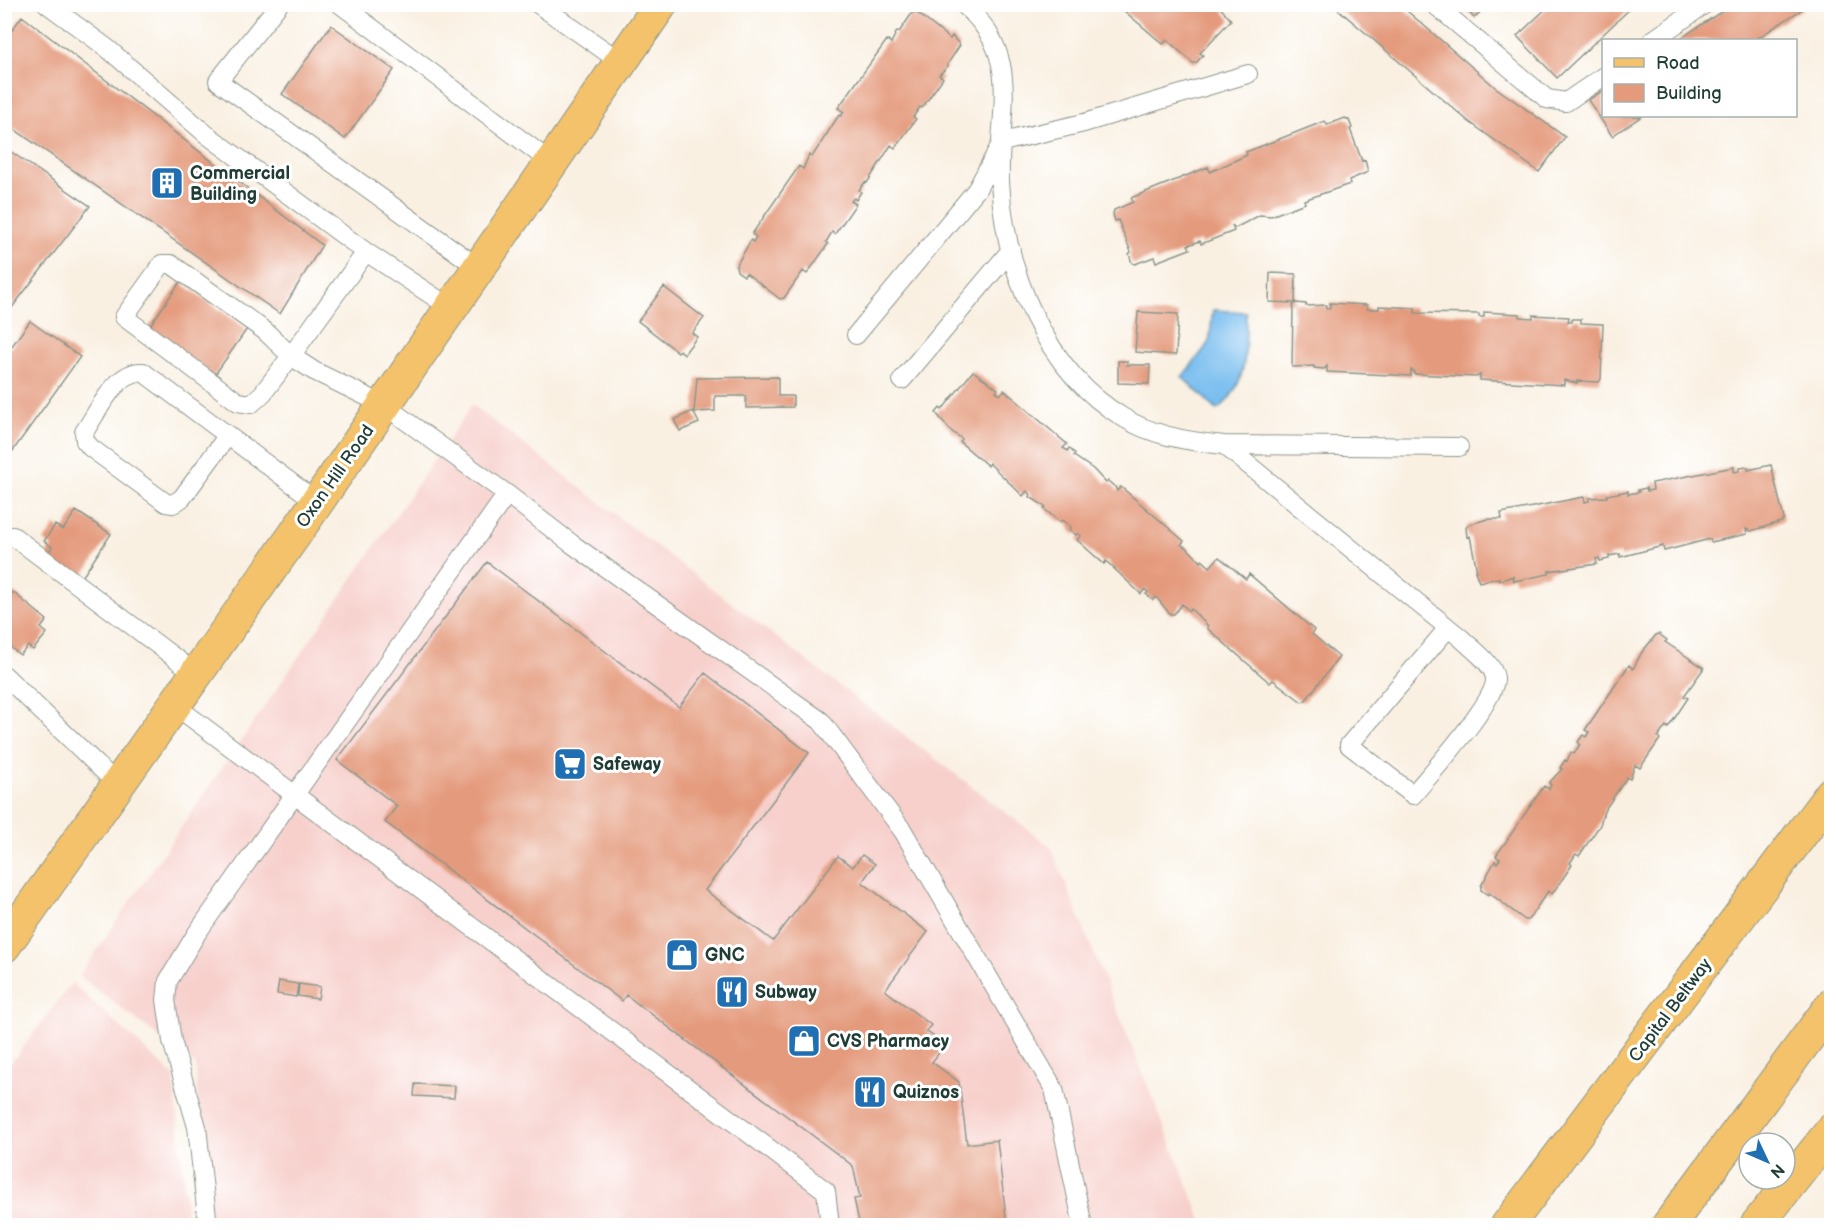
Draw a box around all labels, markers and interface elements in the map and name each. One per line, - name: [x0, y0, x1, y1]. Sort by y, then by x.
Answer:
- legend: [1602, 39, 1797, 117]
- text: Road: [1656, 53, 1700, 74]
- text: Building: [1656, 83, 1722, 104]
- place label: Commercial Building: [190, 163, 290, 205]
- building icon: Commercial Building: [149, 165, 185, 201]
- street label: Oxon Hill Road: [292, 421, 379, 532]
- supermarket icon: Safeway: [552, 746, 588, 782]
- place label: Safeway: [593, 754, 662, 775]
- shop icon: GNC: [664, 937, 700, 973]
- place label: GNC: [705, 945, 745, 966]
- street label: Capital Beltway: [1625, 954, 1717, 1066]
- restaurant icon: Subway: [714, 974, 750, 1010]
- place label: Subway: [755, 982, 818, 1003]
- shop icon: CVS Pharmacy: [786, 1023, 822, 1059]
- place label: CVS Pharmacy: [827, 1031, 950, 1052]
- restaurant icon: Quiznos: [852, 1074, 888, 1110]
- place label: Quiznos: [893, 1082, 959, 1103]
- north arrow: [1737, 1131, 1797, 1191]
- text: N: [1766, 1159, 1788, 1181]

